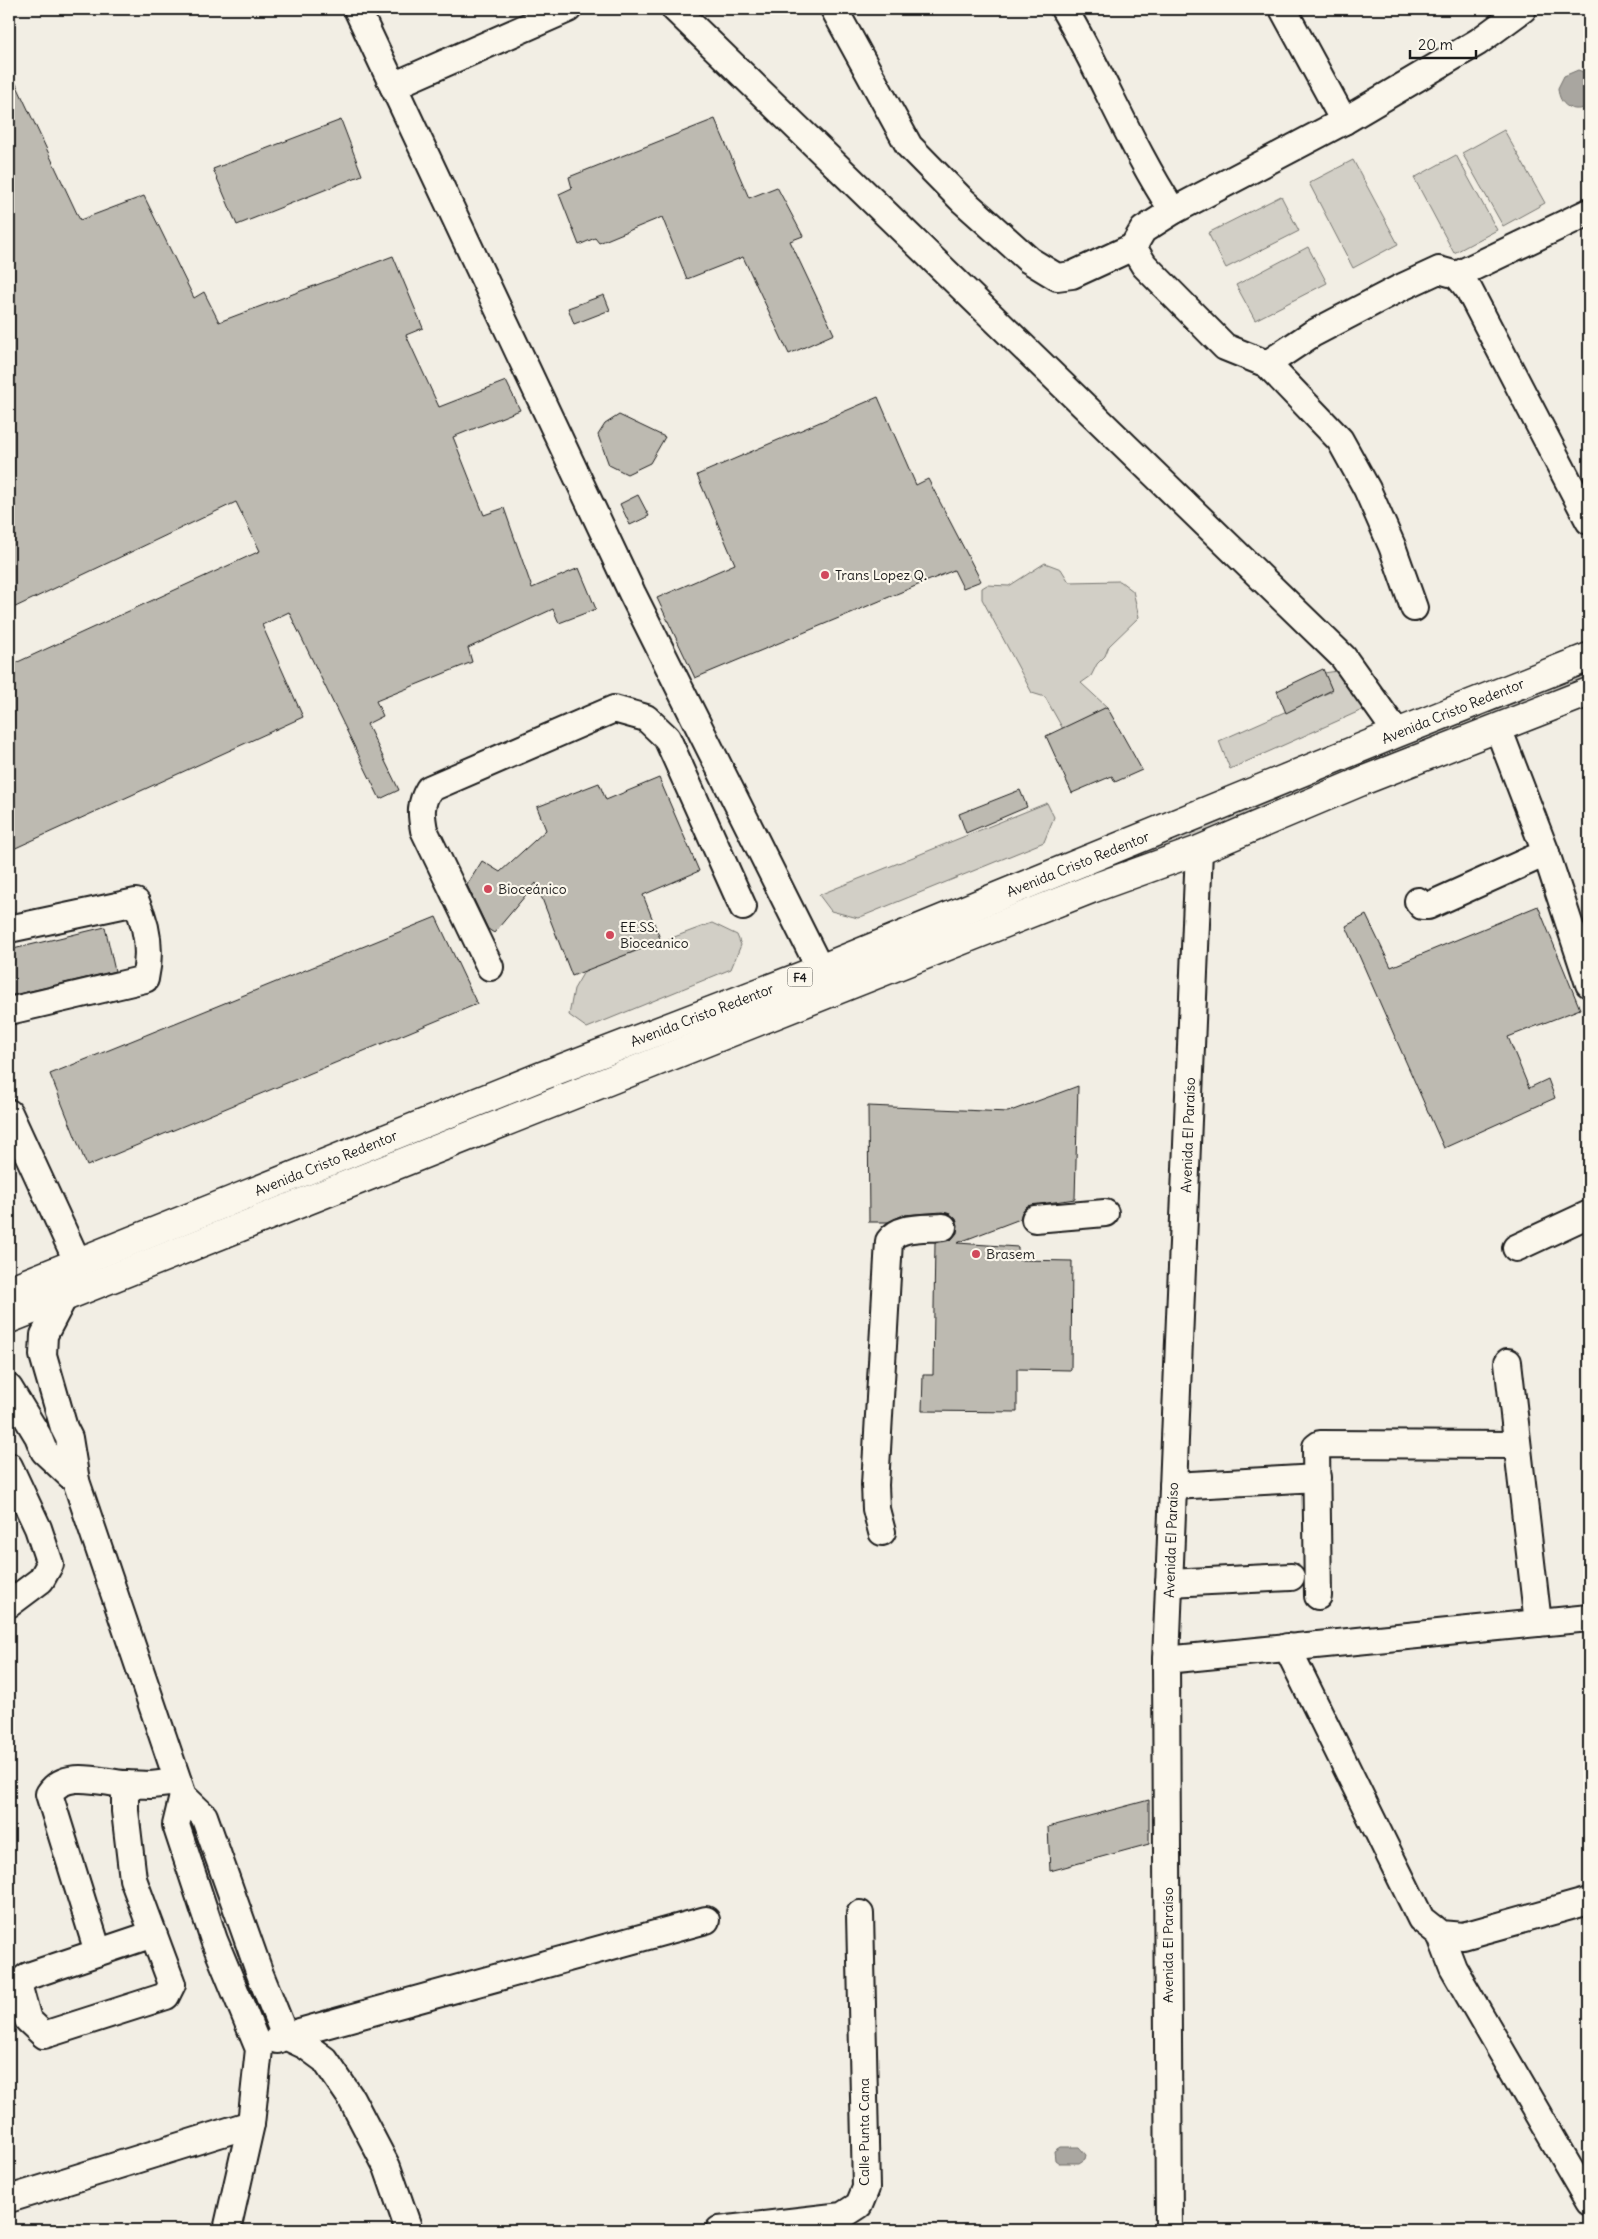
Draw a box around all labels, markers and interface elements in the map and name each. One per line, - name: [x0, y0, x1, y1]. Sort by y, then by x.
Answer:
- scale bar: [1410, 28, 1477, 60]
- text: 20 m: [1418, 35, 1453, 54]
- place label: Trans Lopez Q.: [835, 566, 927, 584]
- marker: Trans Lopez Q.: [819, 569, 831, 581]
- street label: Avenida Cristo Redentor: [1379, 674, 1527, 748]
- street label: Avenida Cristo Redentor: [1004, 827, 1152, 901]
- place label: Bioceánico: [498, 880, 567, 898]
- marker: Bioceánico: [482, 883, 494, 895]
- place label: EE.SS. Bioceanico: [620, 918, 689, 952]
- marker: EE.SS. Bioceanico: [604, 929, 616, 941]
- road number: F4: [788, 968, 812, 986]
- street label: Avenida Cristo Redentor: [628, 979, 777, 1051]
- street label: Avenida El Paraíso: [1177, 1077, 1199, 1193]
- street label: Avenida Cristo Redentor: [252, 1126, 400, 1200]
- place label: Brasem: [986, 1245, 1035, 1263]
- marker: Brasem: [970, 1248, 982, 1260]
- street label: Avenida El Paraíso: [1160, 1482, 1182, 1598]
- street label: Avenida El Paraíso: [1159, 1887, 1177, 2003]
- street label: Calle Punta Cana: [855, 2078, 873, 2186]

